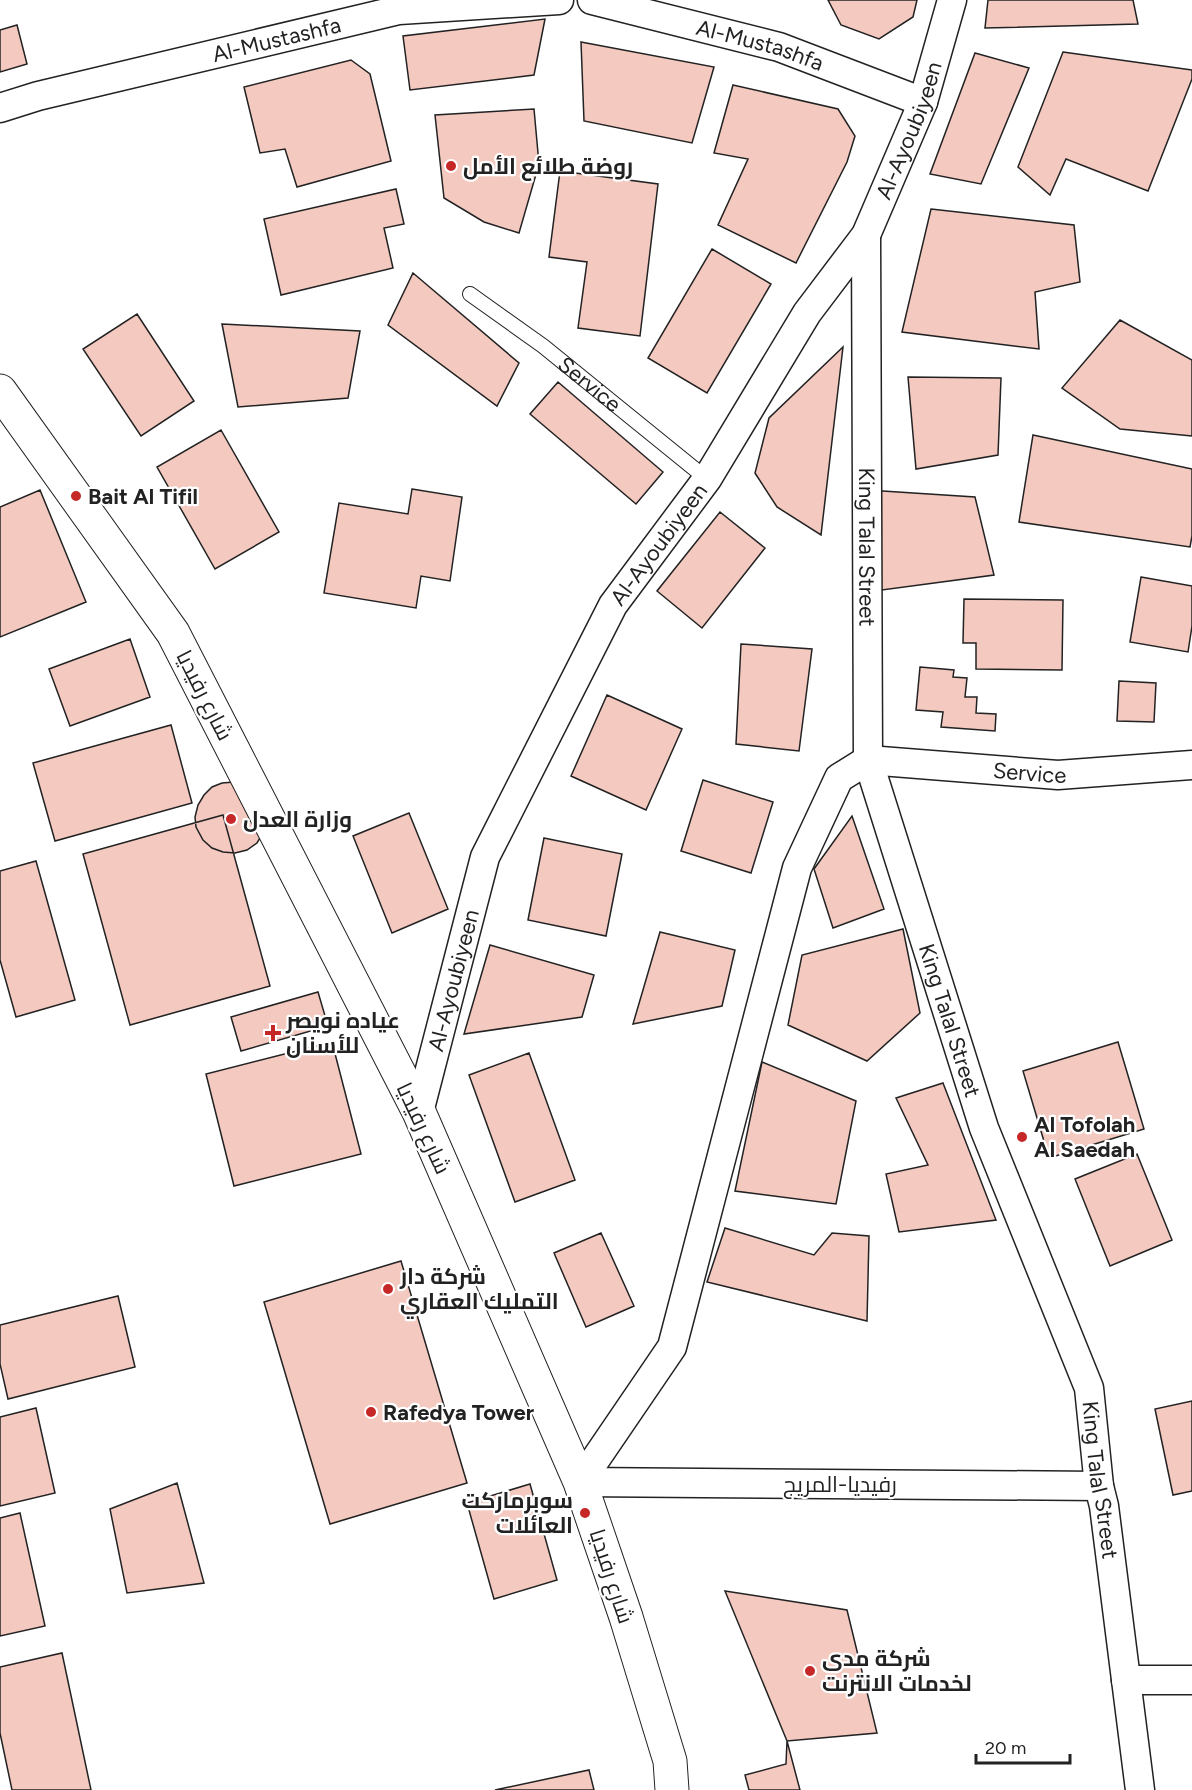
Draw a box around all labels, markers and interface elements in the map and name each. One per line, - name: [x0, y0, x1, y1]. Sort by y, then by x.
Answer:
- street label: Al-Mustashfa: [210, 11, 344, 68]
- street label: Al-Mustashfa: [694, 14, 827, 77]
- street label: Al-Ayoubiyeen: [870, 59, 948, 203]
- place label: روضة طلائع الأمل: [463, 153, 633, 181]
- marker: روضة طلائع الأمل: [444, 159, 458, 173]
- street label: Service: [553, 351, 627, 418]
- street label: King Talal Street: [853, 467, 880, 627]
- street label: Al-Ayoubiyeen: [604, 478, 713, 611]
- place label: Bait Al Tifil: [88, 483, 198, 510]
- marker: Bait Al Tifil: [69, 489, 83, 503]
- street label: شارع رفيديا: [169, 646, 239, 745]
- street label: Service: [992, 757, 1067, 789]
- place label: وزارة العدل: [243, 806, 352, 833]
- marker: وزارة العدل: [224, 812, 238, 826]
- street label: Al-Ayoubiyeen: [422, 907, 485, 1054]
- street label: King Talal Street: [913, 941, 986, 1100]
- place label: عياده نويصر للأسنان: [285, 1007, 400, 1059]
- marker: عياده نويصر للأسنان: [264, 1024, 282, 1042]
- street label: شارع رفيديا: [390, 1078, 456, 1179]
- place label: Al Tofolah Al Saedah: [1034, 1111, 1135, 1163]
- marker: Al Tofolah Al Saedah: [1015, 1130, 1029, 1144]
- place label: شركة دار التمليك العقاري: [399, 1263, 559, 1319]
- marker: شركة دار التمليك العقاري: [381, 1282, 395, 1296]
- place label: Rafedya Tower: [383, 1399, 535, 1426]
- street label: King Talal Street: [1076, 1400, 1124, 1561]
- marker: Rafedya Tower: [364, 1405, 378, 1419]
- street label: رفيديا-المريج: [783, 1471, 897, 1499]
- place label: سوبرماركت العائلات: [462, 1487, 573, 1539]
- marker: سوبرماركت العائلات: [578, 1506, 592, 1520]
- street label: شارع رفيديا: [583, 1525, 639, 1627]
- place label: شركة مدى لخدمات الانترنت: [822, 1645, 972, 1697]
- marker: شركة مدى لخدمات الانترنت: [803, 1664, 817, 1678]
- scale bar: [976, 1727, 1070, 1765]
- text: 20 m: [985, 1737, 1026, 1759]

